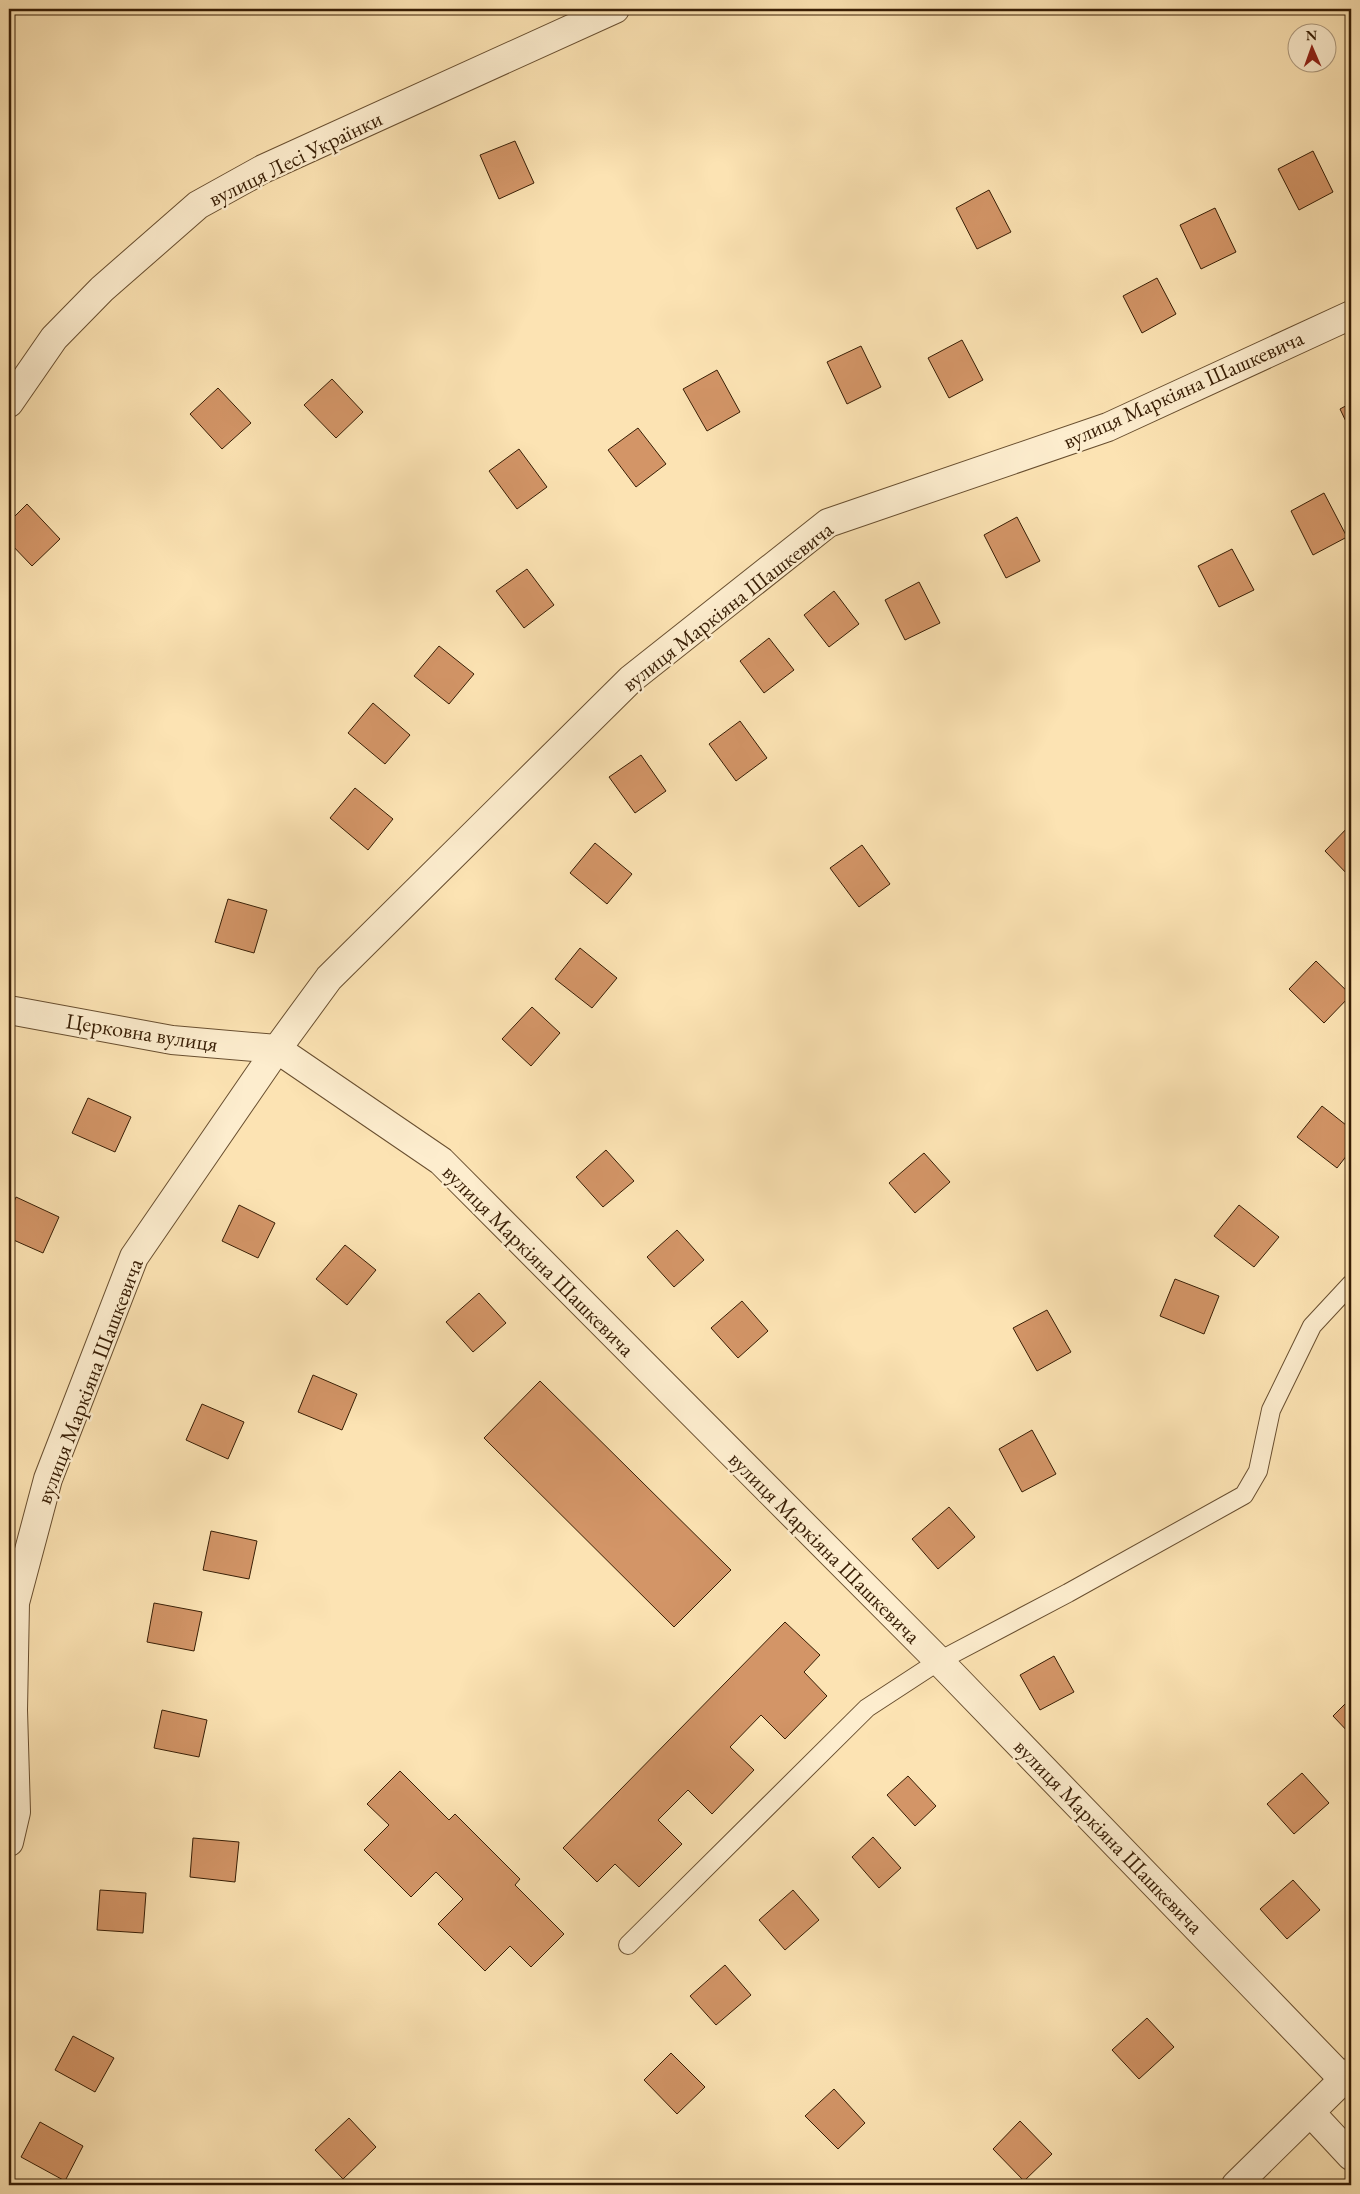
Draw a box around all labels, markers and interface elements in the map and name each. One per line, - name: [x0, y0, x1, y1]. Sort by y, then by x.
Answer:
- north arrow: [1288, 22, 1338, 72]
- text: N: [1306, 26, 1318, 44]
- street label: вулиця Лесі Українки: [204, 104, 387, 213]
- street label: вулиця Маркіяна Шашкевича: [1058, 323, 1308, 456]
- street label: вулиця Маркіяна Шашкевича: [616, 515, 839, 698]
- street label: Церковна вулиця: [64, 1006, 220, 1059]
- street label: вулиця Маркіяна Шашкевича: [436, 1158, 641, 1363]
- street label: вулиця Маркіяна Шашкевича: [29, 1254, 150, 1508]
- street label: вулиця Маркіяна Шашкевича: [722, 1445, 927, 1650]
- street label: вулиця Маркіяна Шашкевича: [1008, 1732, 1210, 1940]

